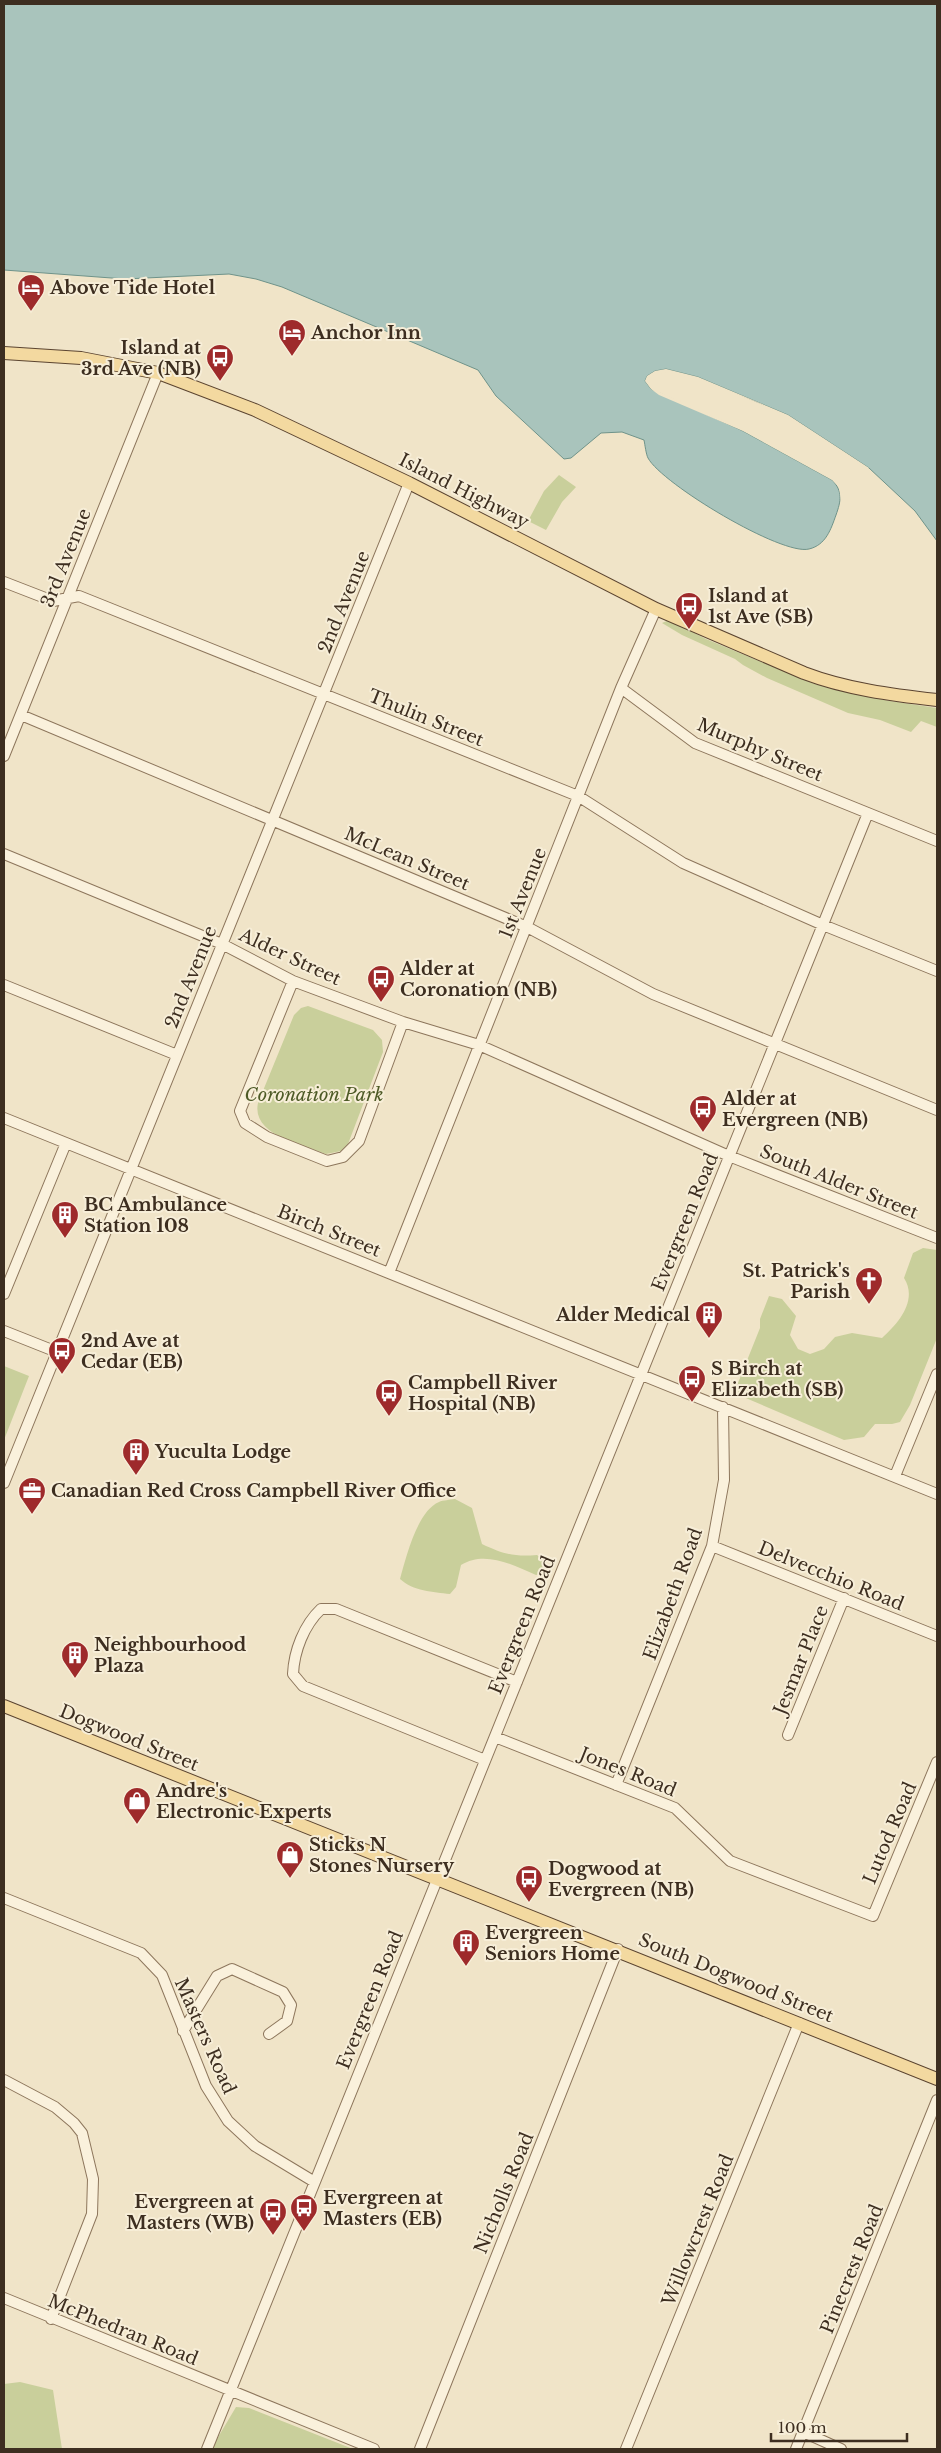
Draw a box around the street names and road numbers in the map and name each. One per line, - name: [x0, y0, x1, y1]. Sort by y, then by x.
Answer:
- street label: Island Highway: [395, 449, 533, 533]
- street label: 3rd Avenue: [36, 505, 96, 611]
- street label: 2nd Avenue: [313, 548, 375, 656]
- street label: Thulin Street: [365, 685, 487, 751]
- street label: Murphy Street: [694, 714, 826, 786]
- street label: McLean Street: [341, 823, 473, 895]
- street label: 1st Avenue: [495, 844, 551, 942]
- street label: 2nd Avenue: [160, 923, 222, 1031]
- street label: Alder Street: [235, 923, 345, 990]
- street label: South Alder Street: [757, 1140, 922, 1224]
- street label: Evergreen Road: [647, 1150, 723, 1294]
- street label: Birch Street: [274, 1200, 384, 1262]
- street label: Elizabeth Road: [639, 1525, 707, 1663]
- street label: Delvecchio Road: [755, 1537, 907, 1615]
- street label: Evergreen Road: [484, 1553, 560, 1697]
- street label: Jesmar Place: [768, 1602, 833, 1720]
- street label: Dogwood Street: [56, 1700, 202, 1776]
- street label: Jones Road: [575, 1742, 680, 1801]
- street label: Lutod Road: [859, 1779, 921, 1887]
- street label: Evergreen Road: [332, 1928, 408, 2072]
- street label: South Dogwood Street: [635, 1929, 837, 2027]
- street label: Masters Road: [170, 1975, 240, 2097]
- street label: Nicholls Road: [470, 2129, 538, 2257]
- street label: Willowcrest Road: [657, 2151, 738, 2310]
- street label: Pinecrest Road: [816, 2201, 888, 2337]
- street label: McPhedran Road: [45, 2290, 201, 2370]

